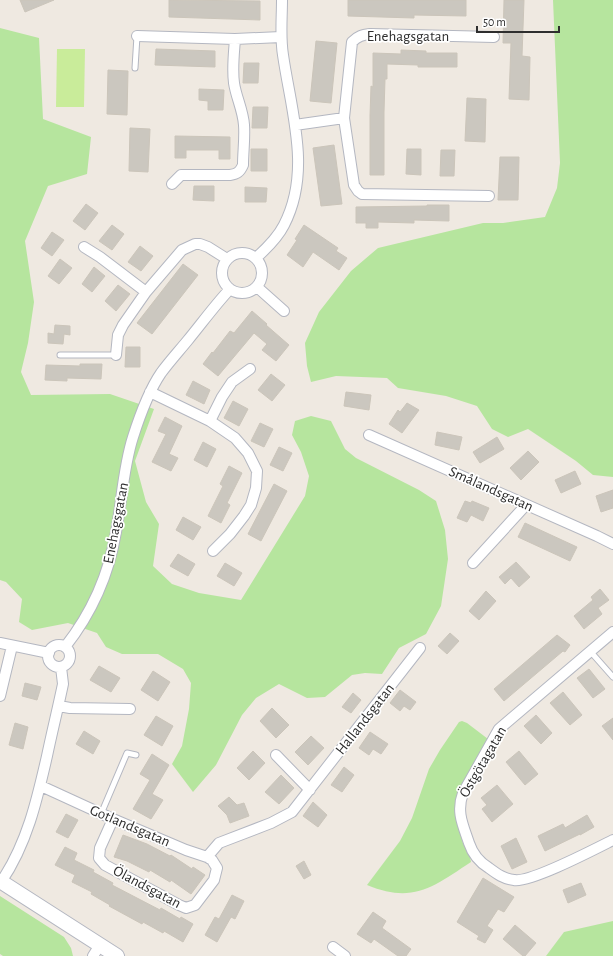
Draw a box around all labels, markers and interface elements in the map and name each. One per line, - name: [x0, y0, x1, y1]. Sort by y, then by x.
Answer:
- scale bar: [477, 8, 559, 34]
- text: 50 m: [483, 16, 506, 28]
- street label: Enehagsgatan: [367, 29, 449, 44]
- street label: Smålandsgatan: [446, 464, 536, 514]
- street label: Enehagsgatan: [101, 481, 131, 565]
- street label: Hallandsgatan: [333, 681, 397, 757]
- street label: Östgötagatan: [455, 723, 509, 800]
- street label: Gotlandsgatan: [88, 802, 172, 850]
- street label: Ölandsgatan: [111, 861, 184, 911]

